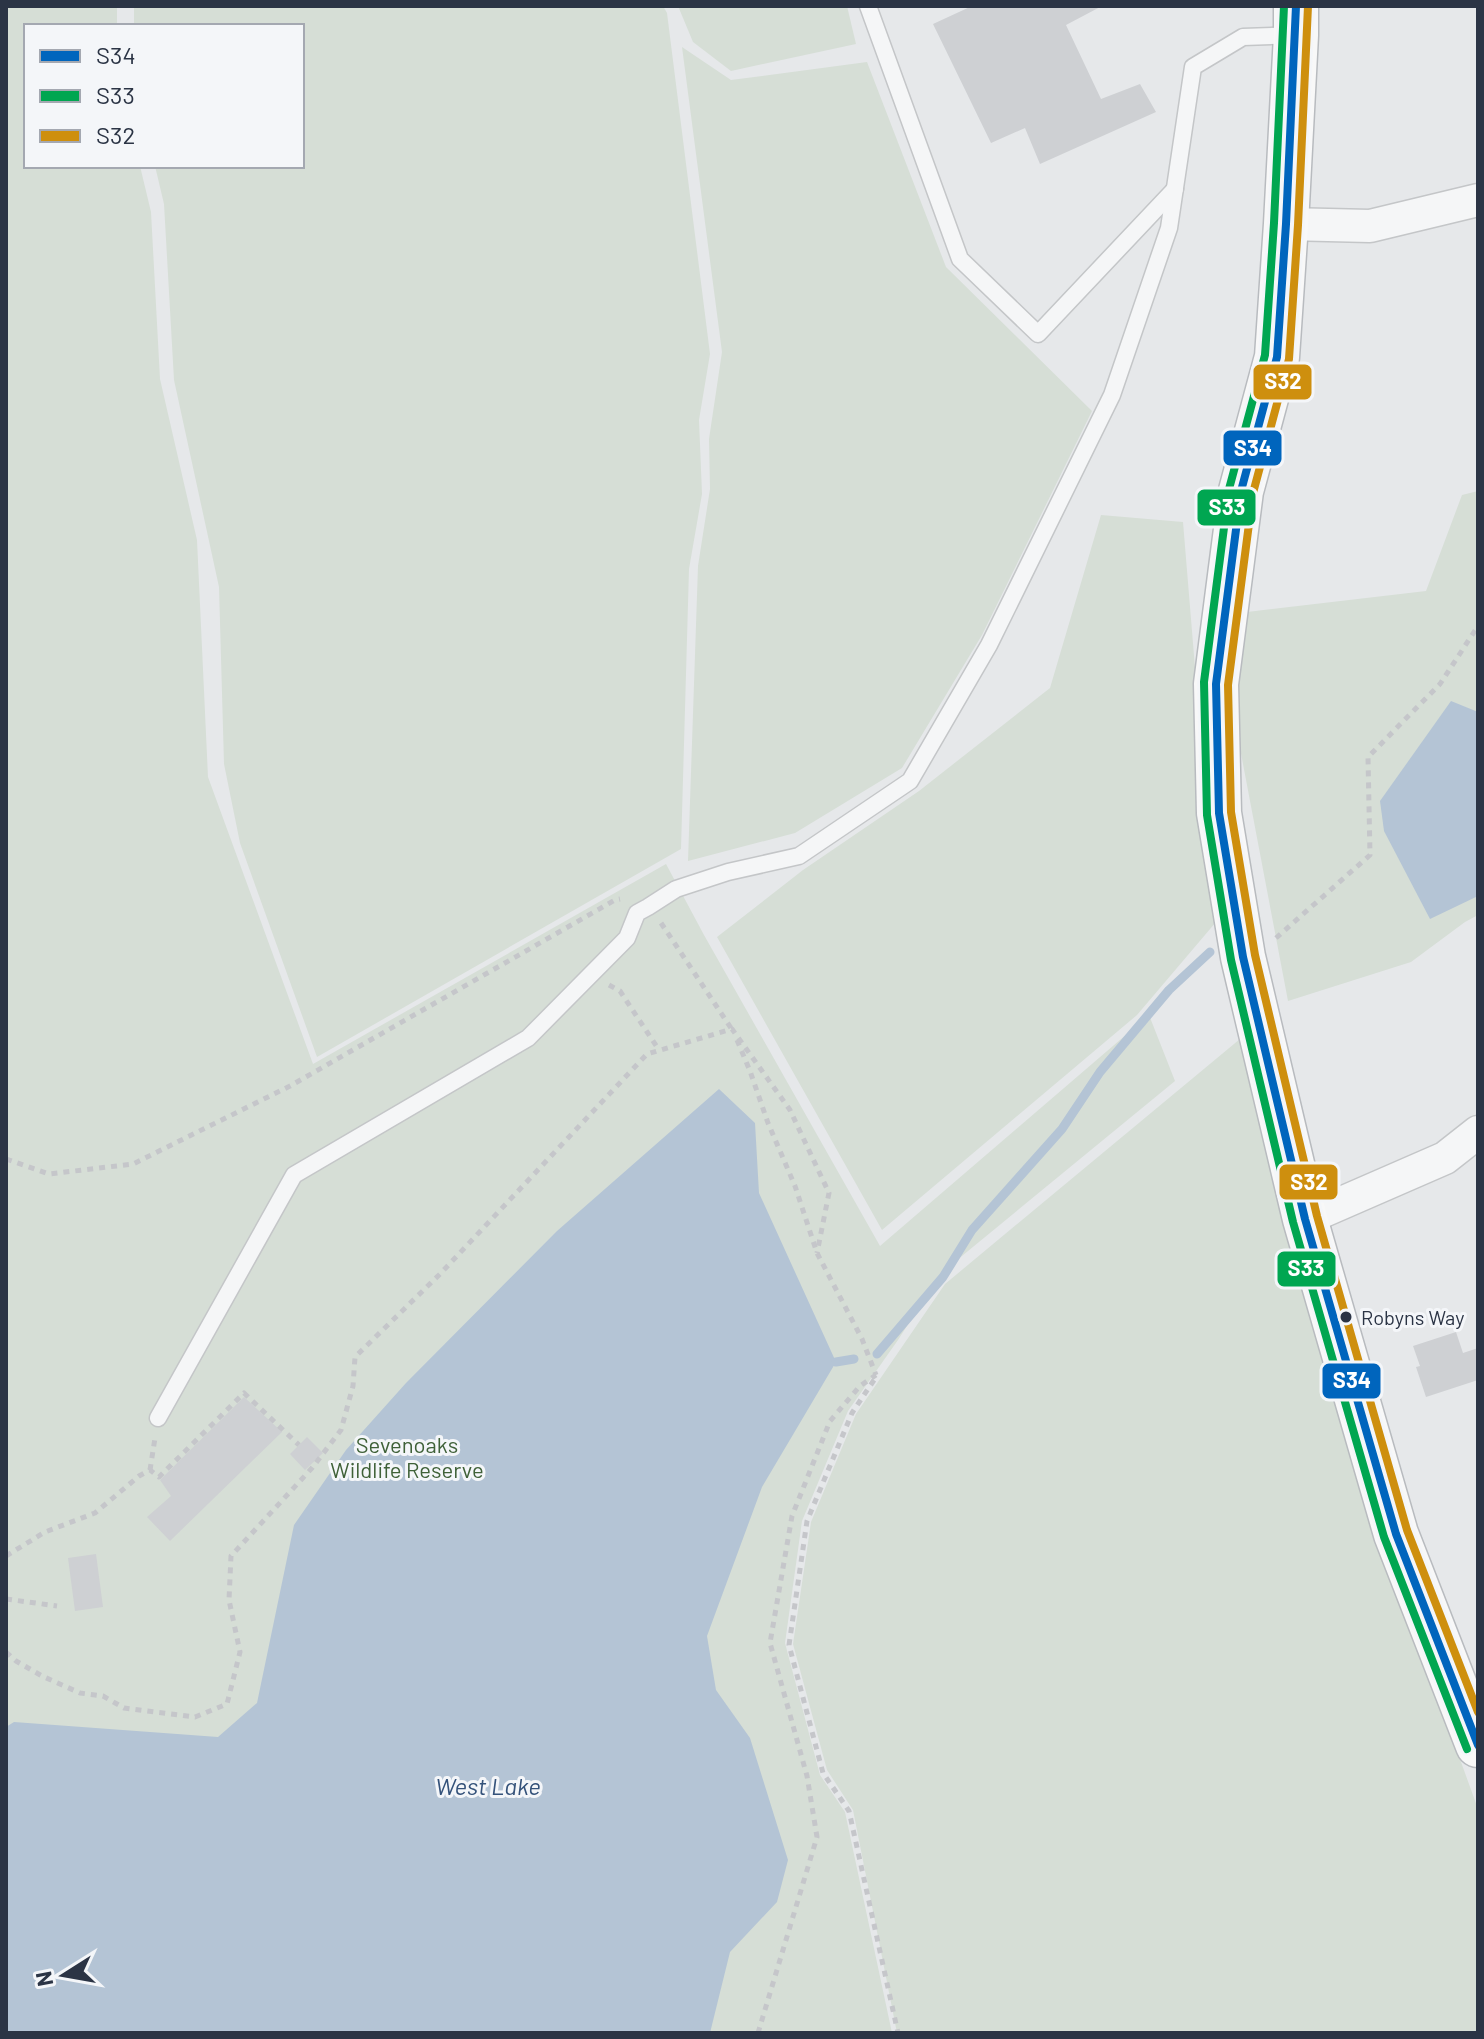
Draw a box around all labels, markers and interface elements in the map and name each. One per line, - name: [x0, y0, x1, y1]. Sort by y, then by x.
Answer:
- legend: [24, 24, 304, 168]
- text: S34: [96, 40, 136, 69]
- text: S33: [96, 80, 135, 109]
- text: S32: [96, 120, 135, 149]
- line badge: S32: [1252, 363, 1313, 401]
- text: S32: [1264, 367, 1302, 393]
- line badge: S34: [1222, 429, 1283, 467]
- text: S34: [1234, 434, 1272, 460]
- line badge: S33: [1196, 488, 1257, 527]
- text: S33: [1209, 493, 1245, 519]
- line badge: S32: [1278, 1163, 1339, 1201]
- text: S32: [1290, 1168, 1328, 1194]
- line badge: S33: [1276, 1250, 1337, 1288]
- text: S33: [1288, 1254, 1324, 1280]
- place label: Robyns Way: [1361, 1305, 1464, 1329]
- marker: Robyns Way: [1338, 1309, 1354, 1325]
- line badge: S34: [1321, 1362, 1382, 1400]
- text: S34: [1333, 1366, 1371, 1392]
- park label: Sevenoaks Wildlife Reserve: [330, 1431, 484, 1482]
- water label: West Lake: [435, 1771, 541, 1800]
- north arrow: [24, 1935, 104, 2015]
- text: N: [29, 1969, 58, 1989]

